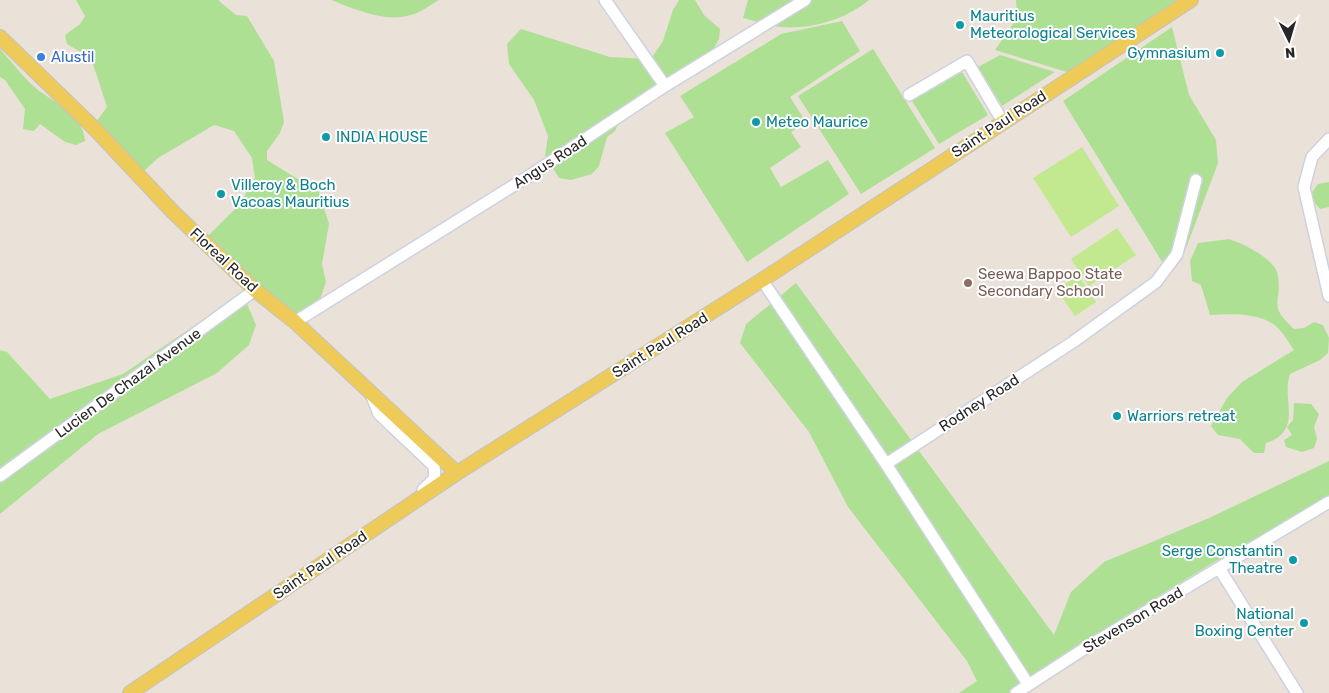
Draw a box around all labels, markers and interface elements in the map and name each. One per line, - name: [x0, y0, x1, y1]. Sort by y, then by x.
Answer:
- place label: Mauritius Meteorological Services: [970, 7, 1136, 42]
- north arrow: [1264, 15, 1314, 65]
- marker: Mauritius Meteorological Services: [954, 19, 966, 31]
- place label: Gymnasium: [1127, 44, 1210, 62]
- text: N: [1284, 44, 1296, 61]
- marker: Gymnasium: [1214, 47, 1226, 59]
- place label: Alustil: [51, 48, 95, 66]
- marker: Alustil: [35, 51, 47, 63]
- street label: Saint Paul Road: [948, 87, 1050, 161]
- place label: Meteo Maurice: [766, 113, 868, 131]
- marker: Meteo Maurice: [750, 116, 762, 128]
- place label: INDIA HOUSE: [336, 128, 428, 146]
- marker: INDIA HOUSE: [320, 131, 332, 143]
- street label: Angus Road: [510, 132, 590, 192]
- place label: Villeroy & Boch Vacoas Mauritius: [231, 176, 350, 211]
- marker: Villeroy & Boch Vacoas Mauritius: [215, 188, 227, 200]
- street label: Floreal Road: [186, 224, 262, 296]
- place label: Seewa Bappoo State Secondary School: [978, 265, 1122, 300]
- marker: Seewa Bappoo State Secondary School: [962, 277, 974, 289]
- street label: Saint Paul Road: [609, 308, 711, 382]
- street label: Lucien De Chazal Avenue: [52, 324, 204, 442]
- street label: Rodney Road: [936, 371, 1022, 435]
- place label: Warriors retreat: [1127, 407, 1236, 425]
- marker: Warriors retreat: [1111, 410, 1123, 422]
- street label: Saint Paul Road: [270, 527, 370, 603]
- place label: Serge Constantin Theatre: [1162, 542, 1283, 577]
- marker: Serge Constantin Theatre: [1287, 554, 1299, 566]
- street label: Stevenson Road: [1080, 583, 1186, 657]
- place label: National Boxing Center: [1195, 605, 1294, 640]
- marker: National Boxing Center: [1298, 617, 1310, 629]

